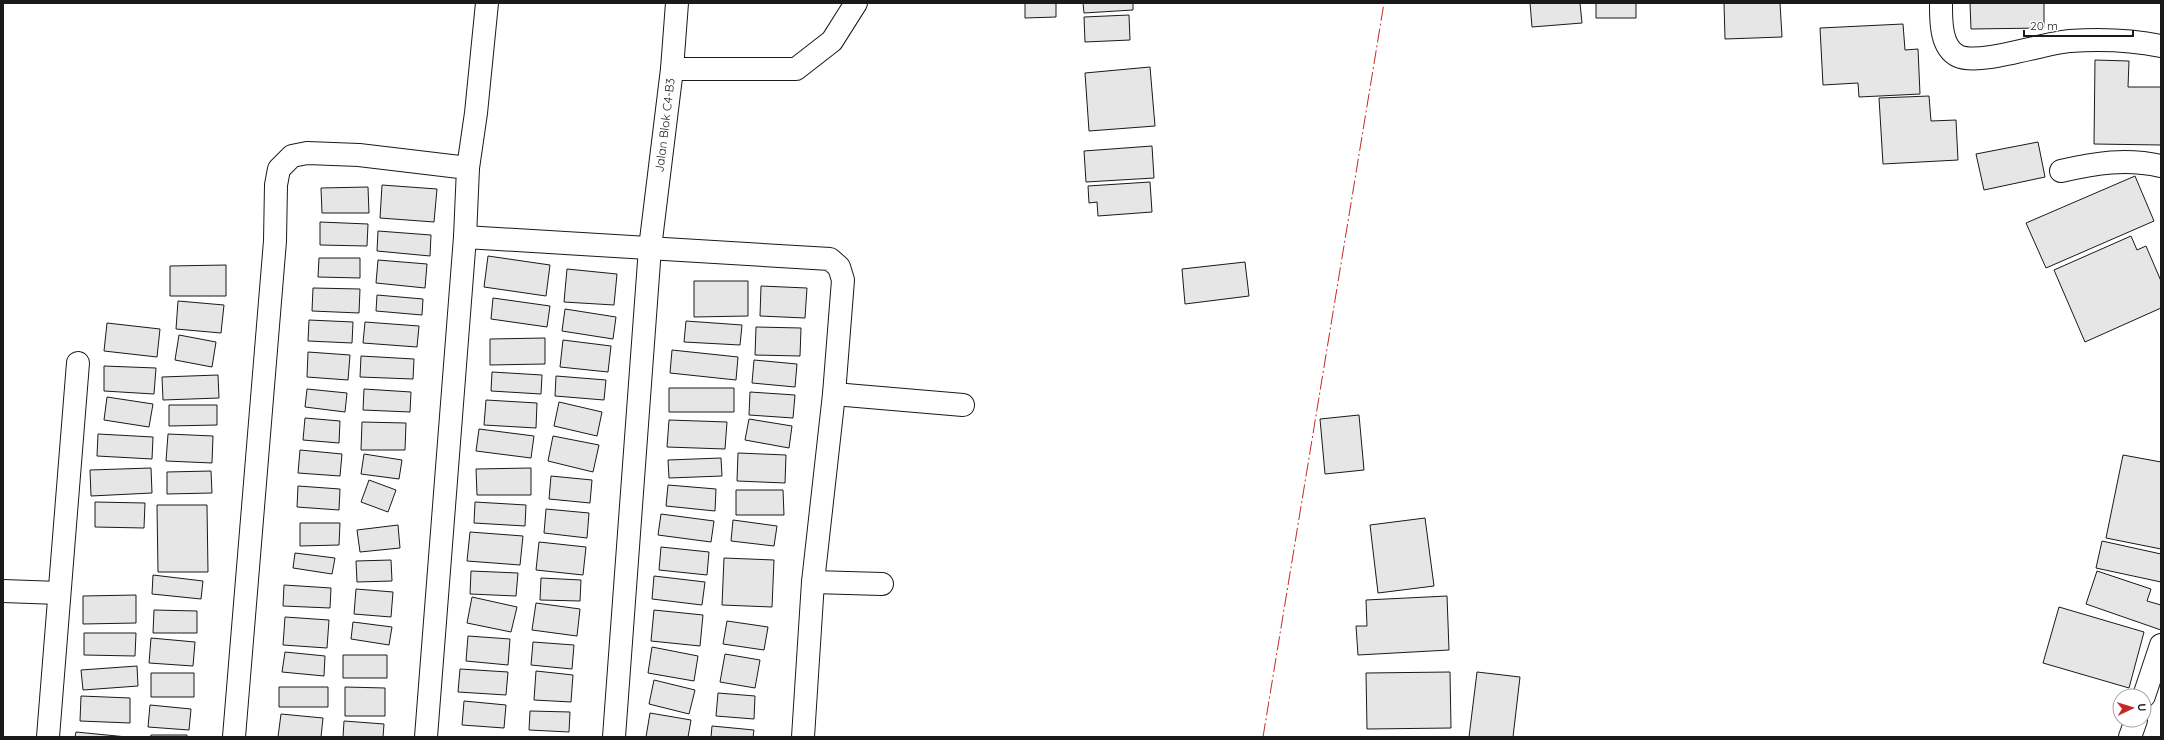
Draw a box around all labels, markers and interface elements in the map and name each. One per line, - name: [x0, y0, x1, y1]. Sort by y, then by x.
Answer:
- scale bar: [2024, 12, 2133, 38]
- text: 20 m: [2030, 18, 2058, 33]
- street label: Jalan Blok C4-B3: [651, 77, 678, 173]
- north arrow: [2112, 688, 2152, 728]
- text: U: [2135, 703, 2149, 712]

